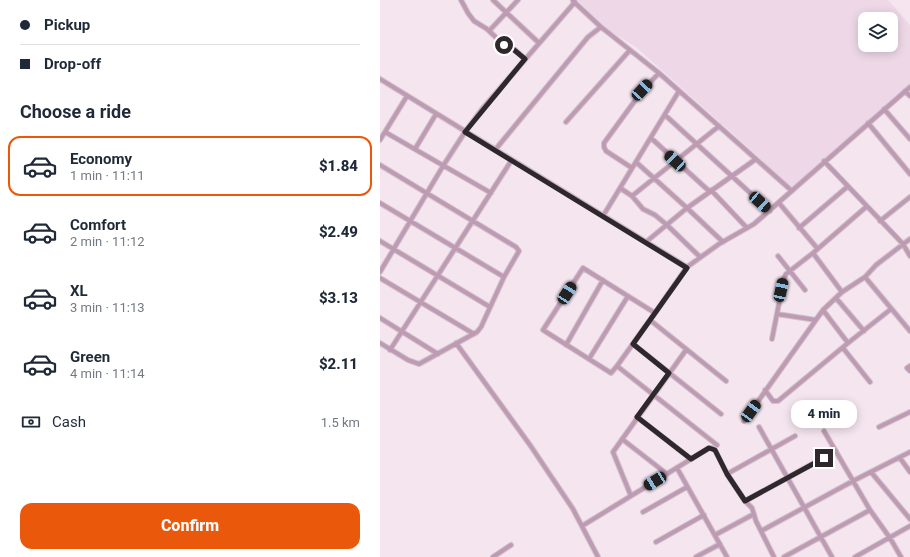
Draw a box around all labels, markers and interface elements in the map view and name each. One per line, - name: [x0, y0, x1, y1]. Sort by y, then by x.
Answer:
- map controls: [858, 12, 898, 52]
- button: layers: [858, 12, 898, 52]
- text: Pickup: [44, 16, 90, 34]
- route start: [495, 36, 513, 54]
- text: Drop-off: [44, 55, 101, 73]
- car: [629, 77, 655, 103]
- text: Choose a ride: [20, 101, 131, 122]
- icon: car: [22, 148, 58, 184]
- car: [662, 148, 688, 174]
- text: Economy: [70, 150, 132, 168]
- text: $1.84: [319, 157, 358, 175]
- text: 1 min · 11:11: [70, 168, 145, 183]
- car: [747, 190, 773, 214]
- icon: car: [22, 214, 58, 250]
- text: Comfort: [70, 216, 126, 234]
- text: $2.49: [319, 223, 358, 241]
- text: 2 min · 11:12: [70, 234, 145, 249]
- car: [773, 277, 789, 303]
- icon: car: [22, 280, 58, 316]
- car: [555, 280, 579, 306]
- text: XL: [70, 282, 88, 300]
- text: $3.13: [319, 289, 358, 307]
- text: 3 min · 11:13: [70, 300, 145, 315]
- icon: car: [22, 346, 58, 382]
- text: Green: [70, 348, 110, 366]
- text: $2.11: [319, 355, 358, 373]
- text: 4 min · 11:14: [70, 366, 145, 381]
- car: [739, 398, 763, 424]
- callout: 4 min: [791, 400, 857, 428]
- text: 4 min: [808, 406, 840, 421]
- icon: cash: [20, 411, 42, 433]
- text: Cash: [52, 413, 86, 431]
- text: 1.5 km: [321, 415, 360, 430]
- route end: [815, 449, 833, 467]
- car: [642, 470, 668, 492]
- button: Confirm: [20, 503, 360, 549]

